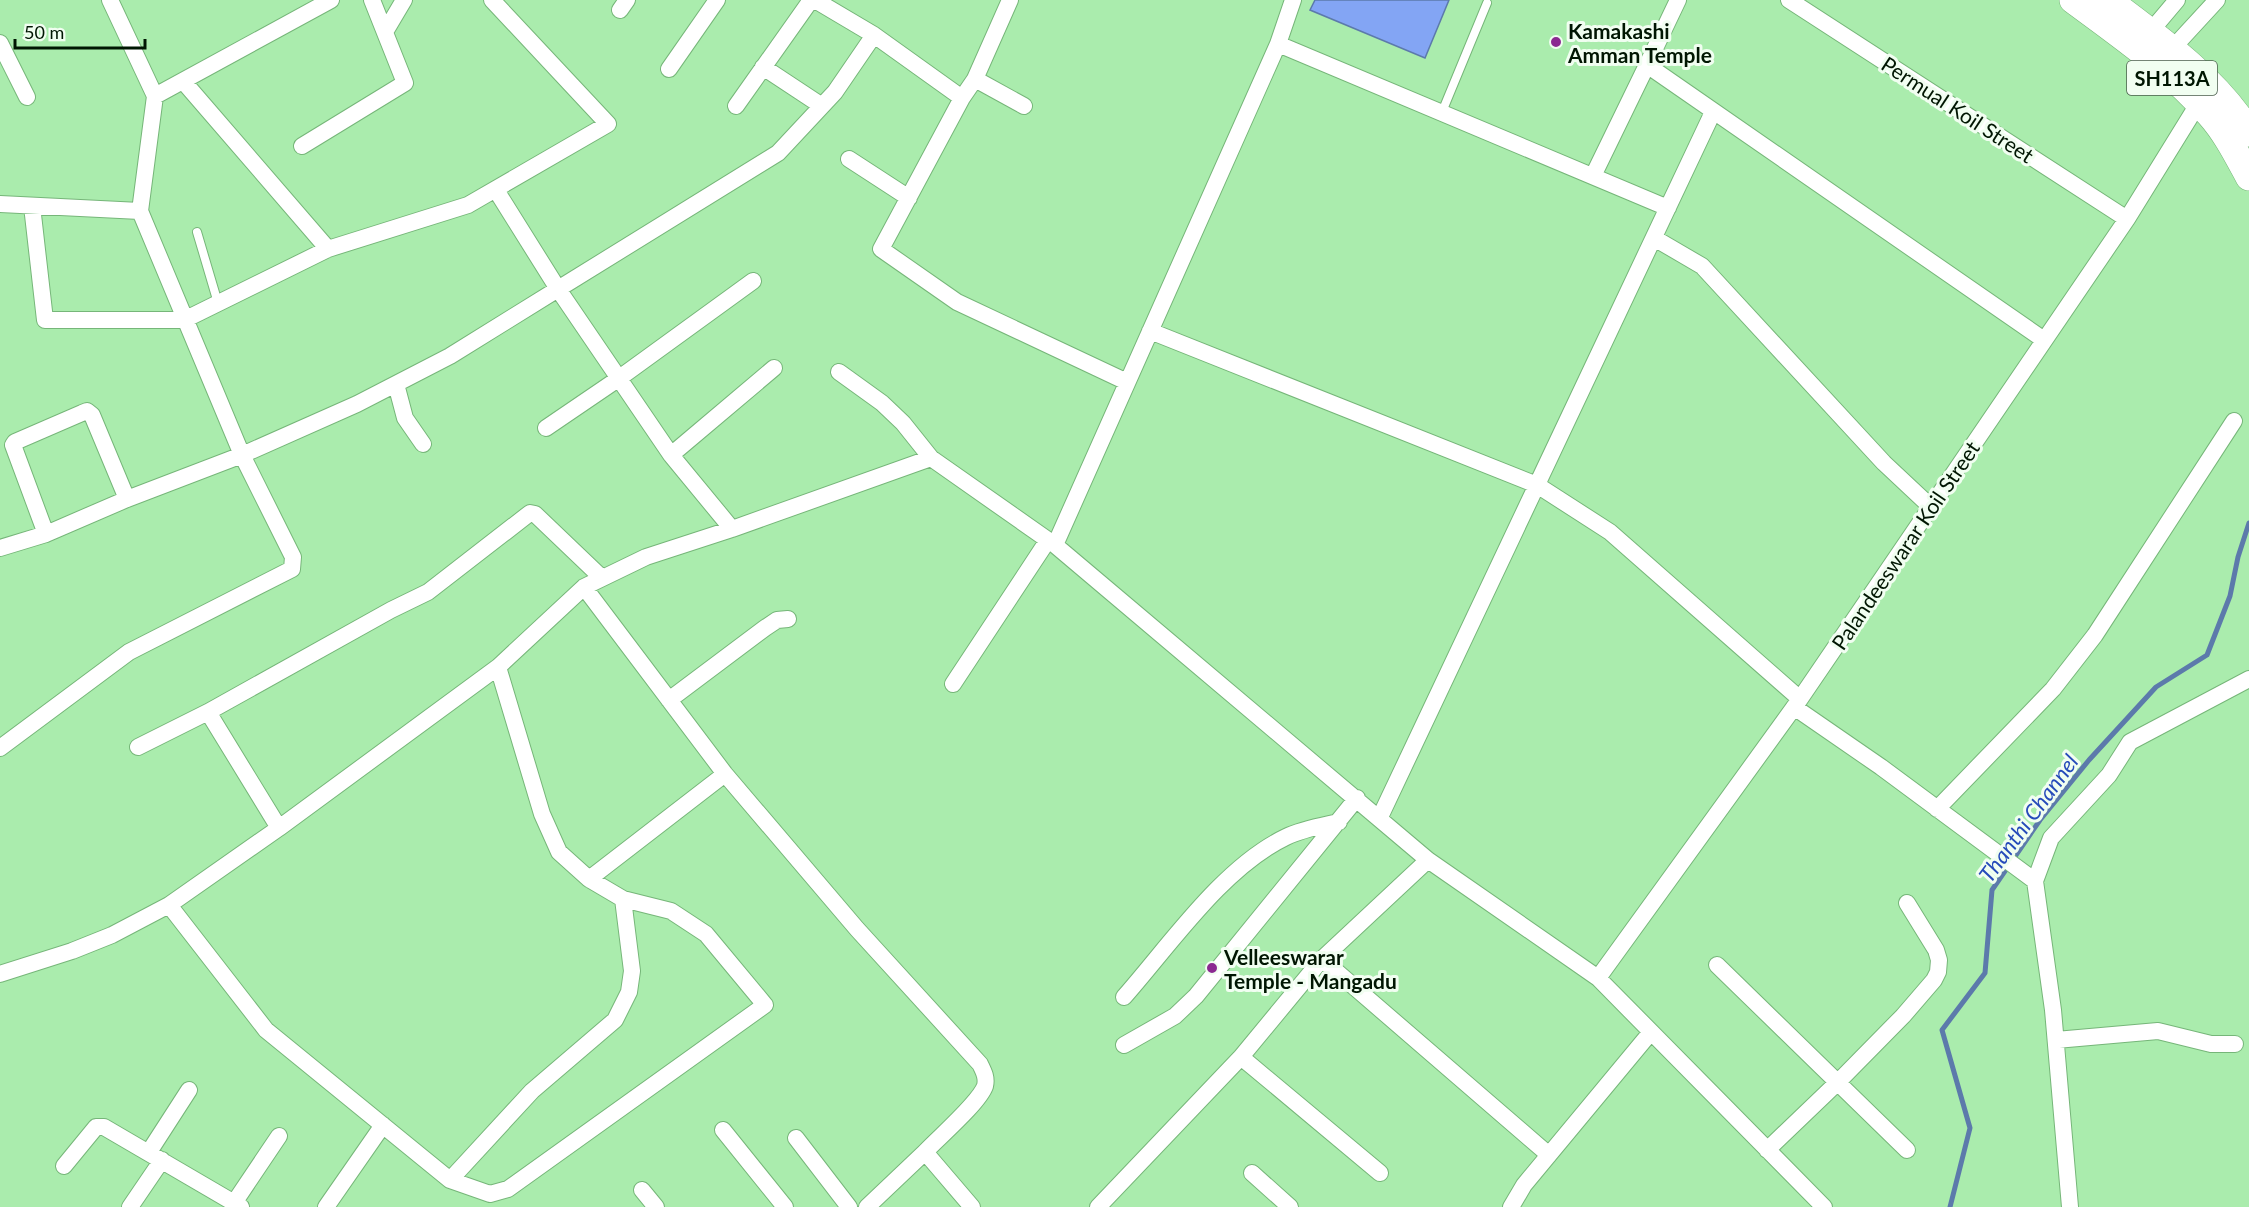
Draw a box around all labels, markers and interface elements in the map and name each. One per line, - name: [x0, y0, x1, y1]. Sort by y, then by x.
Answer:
- scale bar: [15, 12, 146, 50]
- place label: Kamakashi Amman Temple: [1567, 18, 1712, 67]
- text: 50 m: [24, 21, 64, 43]
- marker: Kamakashi Amman Temple: [1549, 35, 1563, 49]
- street label: Permual Koil Street: [1877, 51, 2039, 168]
- road number: SH113A: [2127, 61, 2217, 95]
- street label: Palandeeswarar Koil Street: [1826, 436, 1984, 654]
- water label: Thanthi Channel: [1973, 749, 2083, 887]
- place label: Velleeswarar Temple - Mangadu: [1223, 944, 1397, 993]
- marker: Velleeswarar Temple - Mangadu: [1205, 961, 1219, 975]

